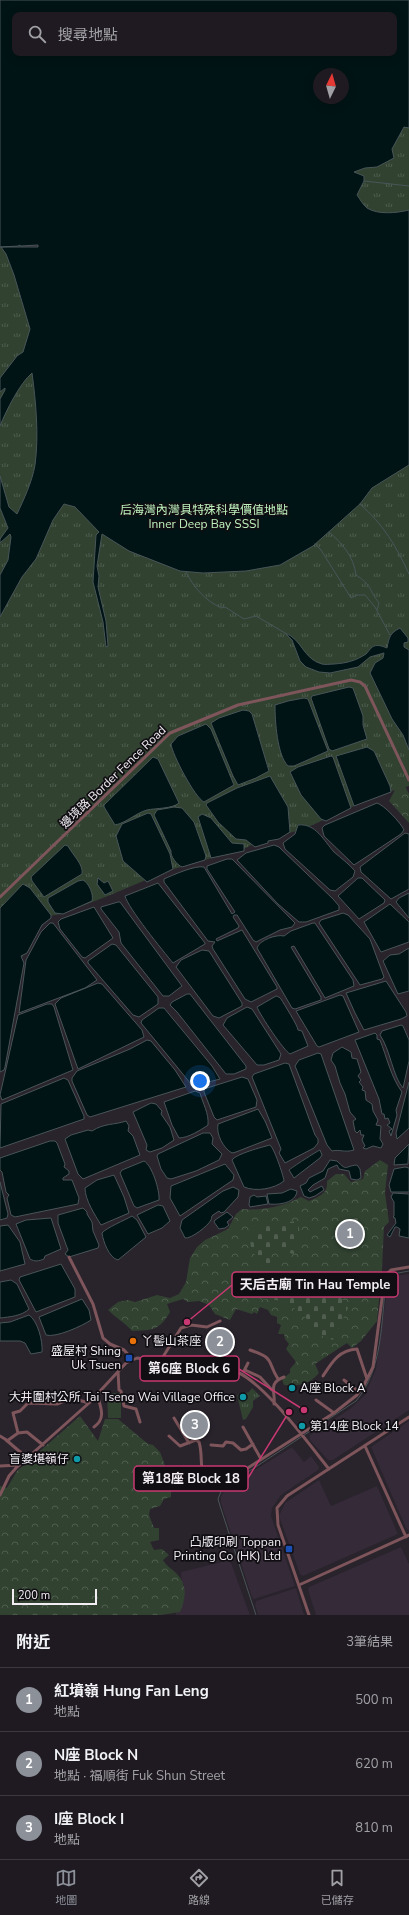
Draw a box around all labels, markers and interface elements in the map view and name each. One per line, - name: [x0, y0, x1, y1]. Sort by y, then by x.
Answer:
- search box: [12, 12, 397, 56]
- icon: search: [26, 23, 48, 45]
- text: 搜尋地點: [58, 25, 118, 45]
- north arrow: [313, 68, 349, 104]
- park label: 后海灣內灣具特殊科學價值地點 Inner Deep Bay SSSI: [120, 502, 288, 532]
- street label: 邊境路 Border Fence Road: [57, 722, 169, 832]
- your location: [190, 1071, 210, 1091]
- pin: 1: [337, 1219, 363, 1249]
- callout: 天后古廟 Tin Hau Temple: [232, 1272, 398, 1297]
- text: 天后古廟 Tin Hau Temple: [240, 1276, 390, 1294]
- pin: 2: [207, 1327, 233, 1357]
- place label: 丫髻山茶座: [141, 1333, 201, 1349]
- marker: 丫髻山茶座: [128, 1336, 138, 1346]
- place label: 盛屋村 Shing Uk Tsuen: [51, 1343, 121, 1373]
- marker: 盛屋村 Shing Uk Tsuen: [124, 1353, 134, 1363]
- callout: 第6座 Block 6: [140, 1356, 239, 1381]
- text: 第6座 Block 6: [148, 1360, 230, 1378]
- place label: A座 Block A: [300, 1380, 366, 1396]
- marker: A座 Block A: [287, 1383, 297, 1393]
- place label: 大井圍村公所 Tai Tseng Wai Village Office: [9, 1389, 235, 1405]
- marker: 大井圍村公所 Tai Tseng Wai Village Office: [238, 1392, 248, 1402]
- pin: 3: [182, 1410, 208, 1440]
- place label: 第14座 Block 14: [310, 1418, 399, 1434]
- marker: 第14座 Block 14: [297, 1421, 307, 1431]
- place label: 盲婆堪嶺仔: [9, 1451, 69, 1467]
- marker: 盲婆堪嶺仔: [72, 1454, 82, 1464]
- callout: 第18座 Block 18: [134, 1466, 248, 1491]
- text: 第18座 Block 18: [142, 1470, 240, 1488]
- place label: 凸版印刷 Toppan Printing Co (HK) Ltd: [174, 1534, 281, 1564]
- marker: 凸版印刷 Toppan Printing Co (HK) Ltd: [284, 1544, 294, 1554]
- scale bar: [12, 1587, 97, 1606]
- text: 200 m: [18, 1588, 50, 1603]
- text: 附近: [16, 1631, 50, 1654]
- text: 3筆結果: [346, 1633, 393, 1651]
- text: 紅墳嶺 Hung Fan Leng: [54, 1681, 209, 1701]
- text: 1: [25, 1691, 33, 1709]
- text: 500 m: [355, 1691, 393, 1709]
- text: 地點: [54, 1703, 80, 1721]
- text: N座 Block N: [54, 1745, 138, 1765]
- text: 2: [25, 1755, 33, 1773]
- text: 620 m: [355, 1755, 393, 1773]
- text: 地點 · 福順街 Fuk Shun Street: [54, 1767, 225, 1785]
- text: I座 Block I: [54, 1809, 124, 1829]
- text: 3: [25, 1819, 33, 1837]
- text: 810 m: [355, 1819, 393, 1837]
- text: 地點: [54, 1831, 80, 1849]
- tab: 地圖: [55, 1867, 77, 1908]
- tab: 路線: [188, 1867, 210, 1908]
- tab: 已儲存: [321, 1867, 354, 1908]

